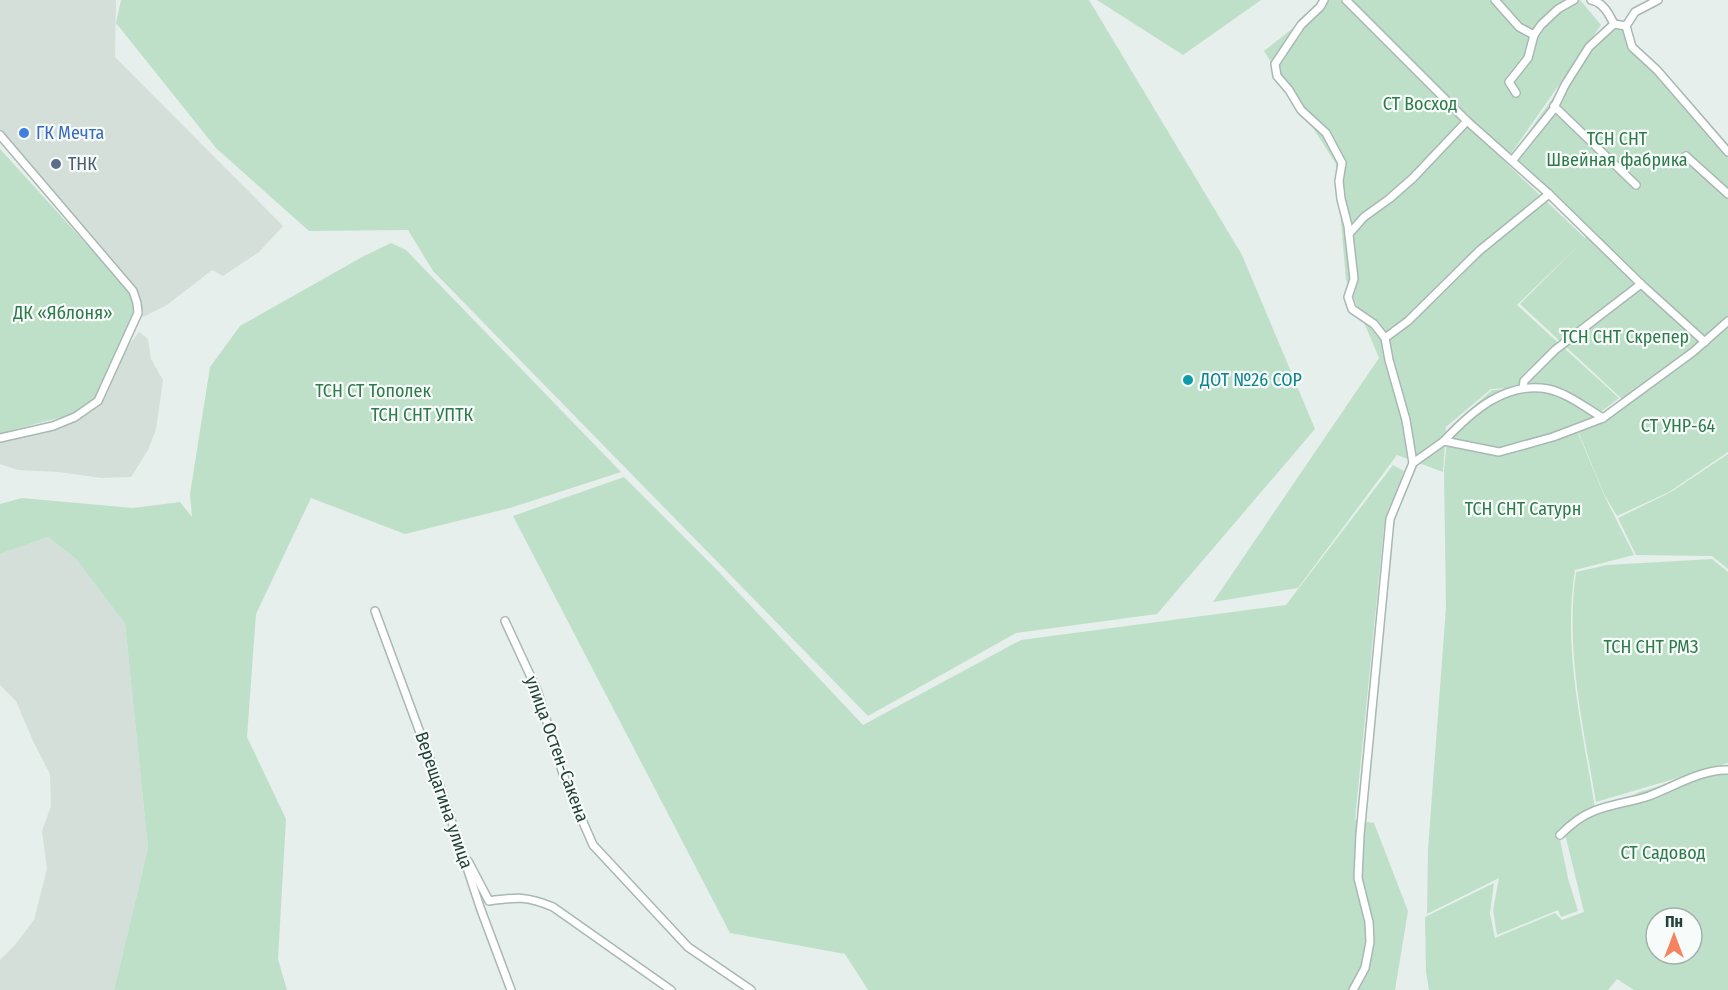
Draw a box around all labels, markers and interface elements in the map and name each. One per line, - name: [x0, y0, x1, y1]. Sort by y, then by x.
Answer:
- park label: СТ Восход: [1383, 93, 1457, 115]
- place label: ГК Мечта: [36, 122, 104, 144]
- marker: ГК Мечта: [17, 126, 31, 140]
- park label: ТСН СНТ Швейная фабрика: [1546, 128, 1688, 171]
- place label: ТНК: [68, 153, 97, 175]
- marker: ТНК: [49, 157, 63, 171]
- park label: ДК «Яблоня»: [12, 302, 113, 324]
- park label: ТСН СНТ Скрепер: [1561, 326, 1689, 348]
- place label: ДОТ №26 СОР: [1199, 369, 1302, 391]
- marker: ДОТ №26 СОР: [1181, 373, 1195, 387]
- park label: ТСН СТ Тополек: [315, 380, 431, 402]
- park label: ТСН СНТ УПТК: [371, 404, 473, 426]
- park label: СТ УНР-64: [1641, 415, 1716, 437]
- park label: ТСН СНТ Сатурн: [1465, 498, 1581, 520]
- park label: ТСН СНТ РМЗ: [1604, 636, 1698, 658]
- street label: улица Остен-Сакена: [520, 673, 594, 825]
- street label: Верещагина улица: [410, 729, 478, 872]
- park label: СТ Садовод: [1620, 842, 1706, 864]
- north arrow: [1644, 906, 1704, 966]
- text: Пн: [1665, 912, 1683, 931]

